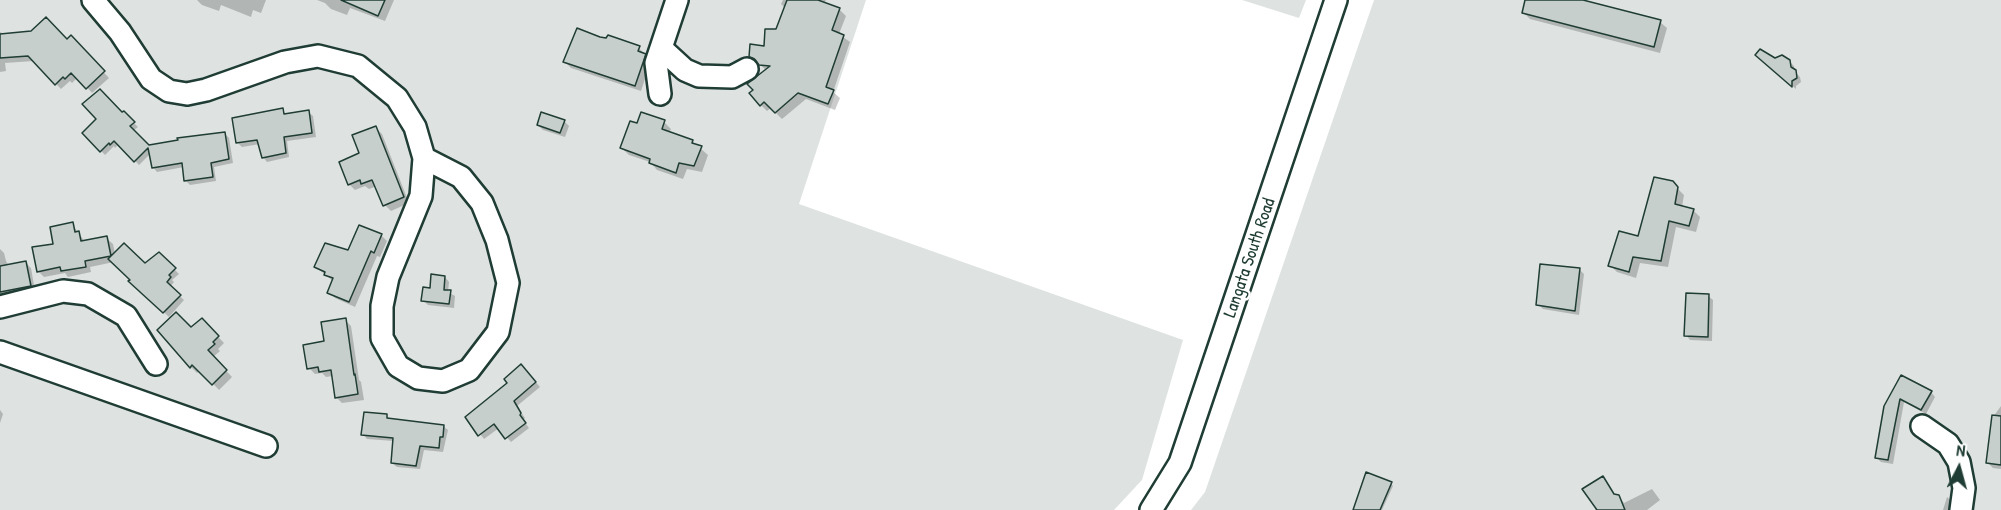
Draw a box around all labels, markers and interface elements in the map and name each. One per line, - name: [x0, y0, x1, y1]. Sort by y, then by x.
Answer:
- street label: Langata South Road: [1220, 196, 1280, 320]
- north arrow: [1929, 438, 1989, 498]
- text: N: [1955, 439, 1966, 461]

